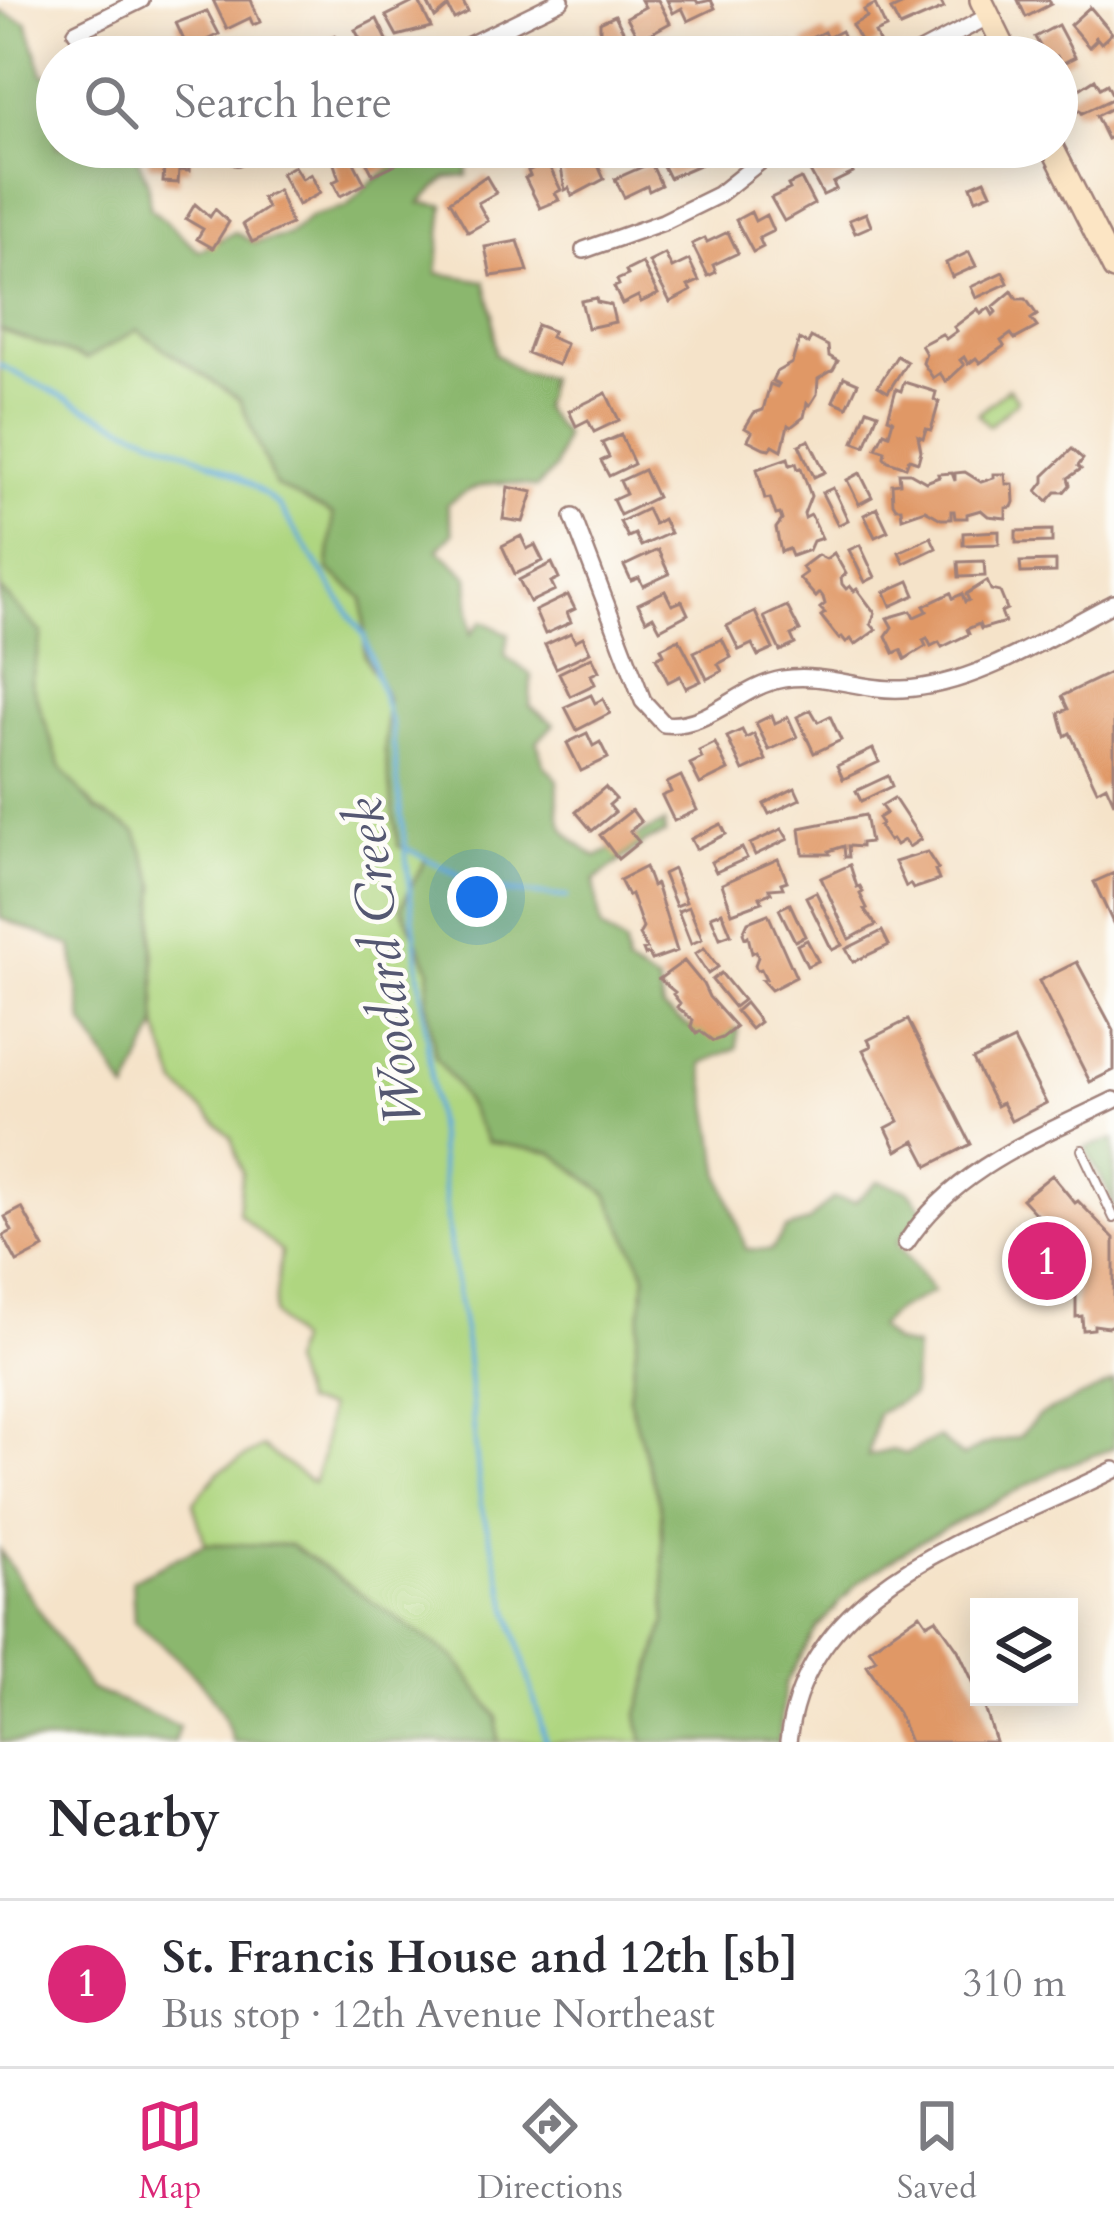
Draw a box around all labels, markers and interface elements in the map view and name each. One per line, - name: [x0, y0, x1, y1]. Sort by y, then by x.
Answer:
- search box: [36, 36, 1078, 168]
- icon: search: [78, 69, 144, 135]
- text: Search here: [174, 72, 392, 133]
- water label: Woodard Creek: [328, 794, 441, 1130]
- your location: [447, 867, 507, 927]
- pin: 1: [1008, 1216, 1086, 1306]
- map controls: [970, 1598, 1078, 1706]
- button: layers: [970, 1598, 1078, 1706]
- text: Nearby: [48, 1785, 220, 1855]
- text: St. Francis House and 12th [sb]: [162, 1927, 798, 1988]
- text: 1: [77, 1957, 97, 2010]
- text: 310 m: [963, 1957, 1066, 2010]
- text: Bus stop · 12th Avenue Northeast: [162, 1988, 715, 2041]
- tab: Map: [137, 2093, 203, 2210]
- tab: Directions: [477, 2093, 623, 2210]
- tab: Saved: [897, 2093, 977, 2210]

